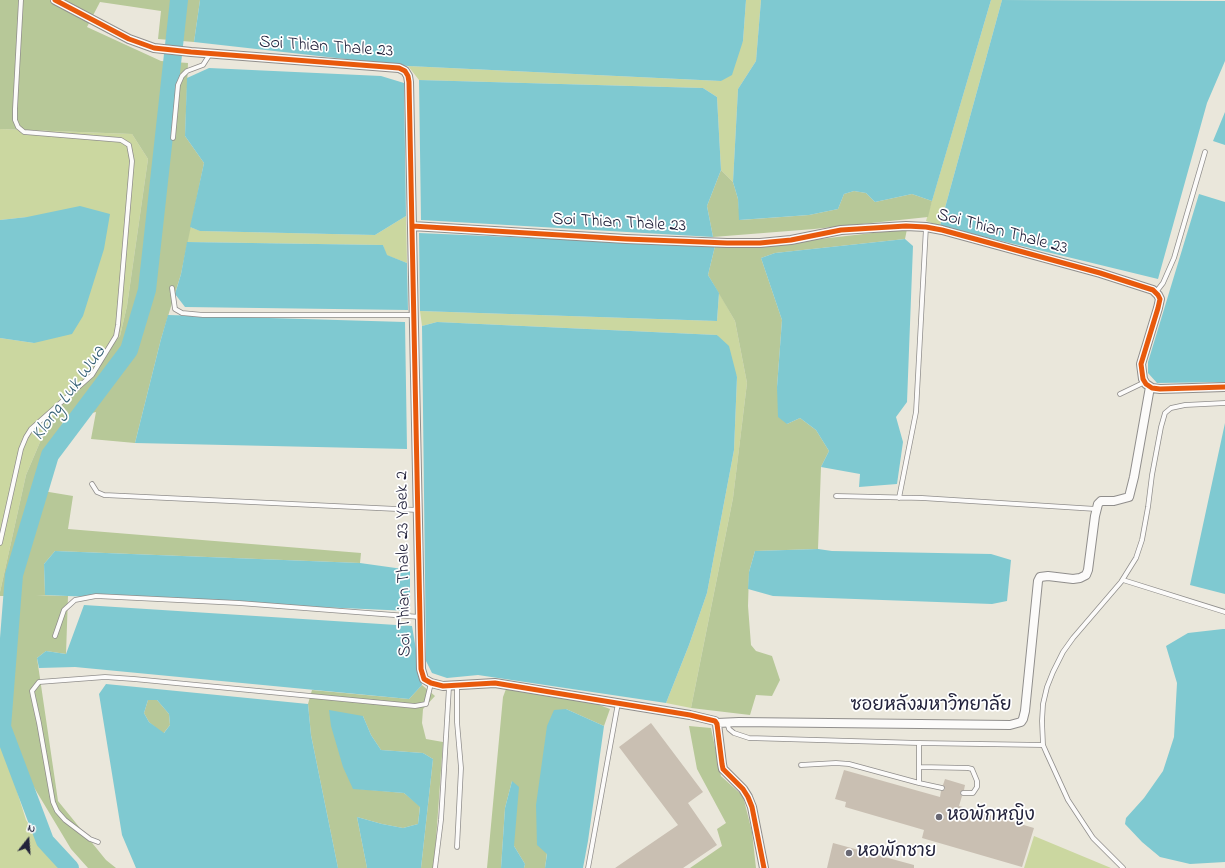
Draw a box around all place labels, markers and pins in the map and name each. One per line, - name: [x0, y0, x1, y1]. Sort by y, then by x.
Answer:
- place label: หอพักหญิง: [947, 806, 1035, 828]
- marker: หอพักหญิง: [934, 812, 944, 822]
- place label: หอพักชาย: [857, 842, 936, 864]
- marker: หอพักชาย: [844, 848, 854, 858]

